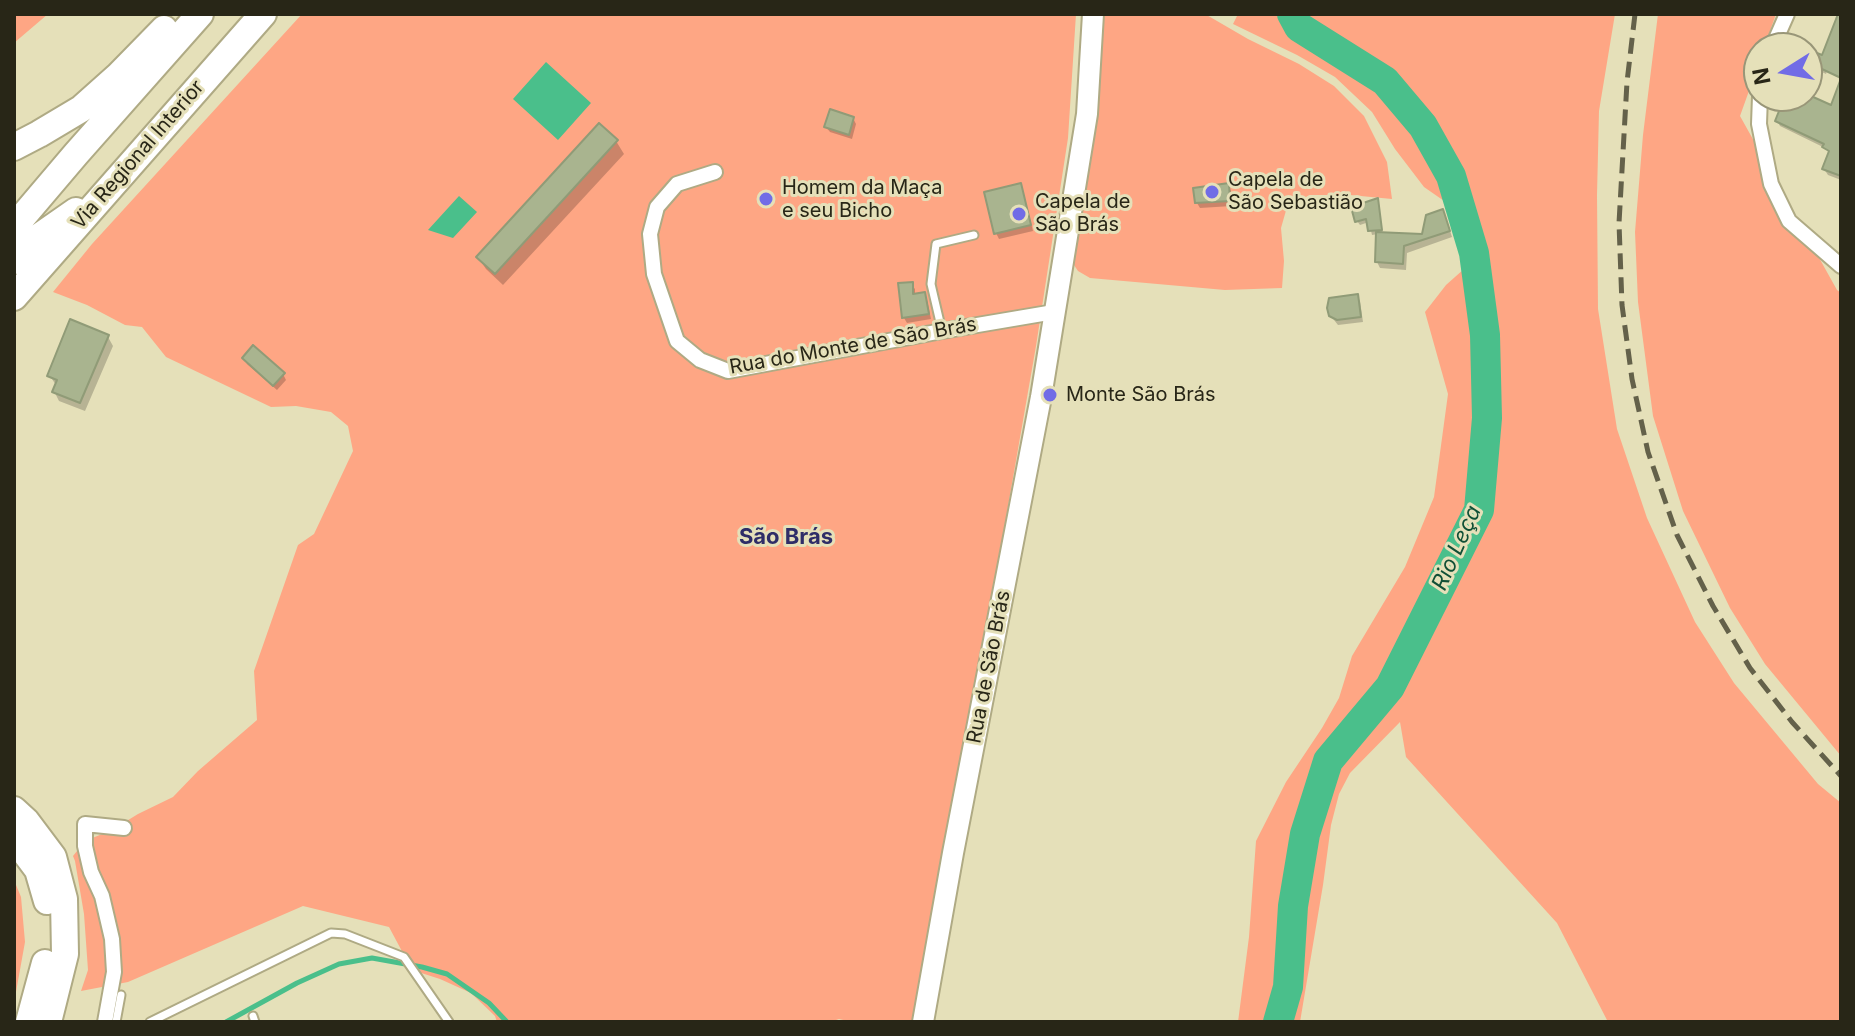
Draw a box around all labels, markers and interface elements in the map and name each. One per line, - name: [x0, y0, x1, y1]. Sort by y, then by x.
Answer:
- north arrow: [1743, 32, 1823, 112]
- text: N: [1747, 65, 1776, 87]
- street label: Via Regional Interior: [67, 76, 209, 234]
- place label: Capela de São Sebastião: [1228, 168, 1363, 215]
- place label: Homem da Maça e seu Bicho: [782, 176, 942, 223]
- marker: Capela de São Sebastião: [1203, 183, 1221, 201]
- marker: Homem da Maça e seu Bicho: [757, 190, 775, 208]
- place label: Capela de São Brás: [1035, 190, 1130, 237]
- marker: Capela de São Brás: [1010, 205, 1028, 223]
- street label: Rua do Monte de São Brás: [728, 312, 978, 380]
- place label: Monte São Brás: [1066, 383, 1216, 407]
- marker: Monte São Brás: [1041, 386, 1059, 404]
- water label: Rio Leça: [1427, 501, 1487, 595]
- district label: São Brás: [739, 524, 833, 550]
- street label: Rua de São Brás: [962, 589, 1016, 745]

